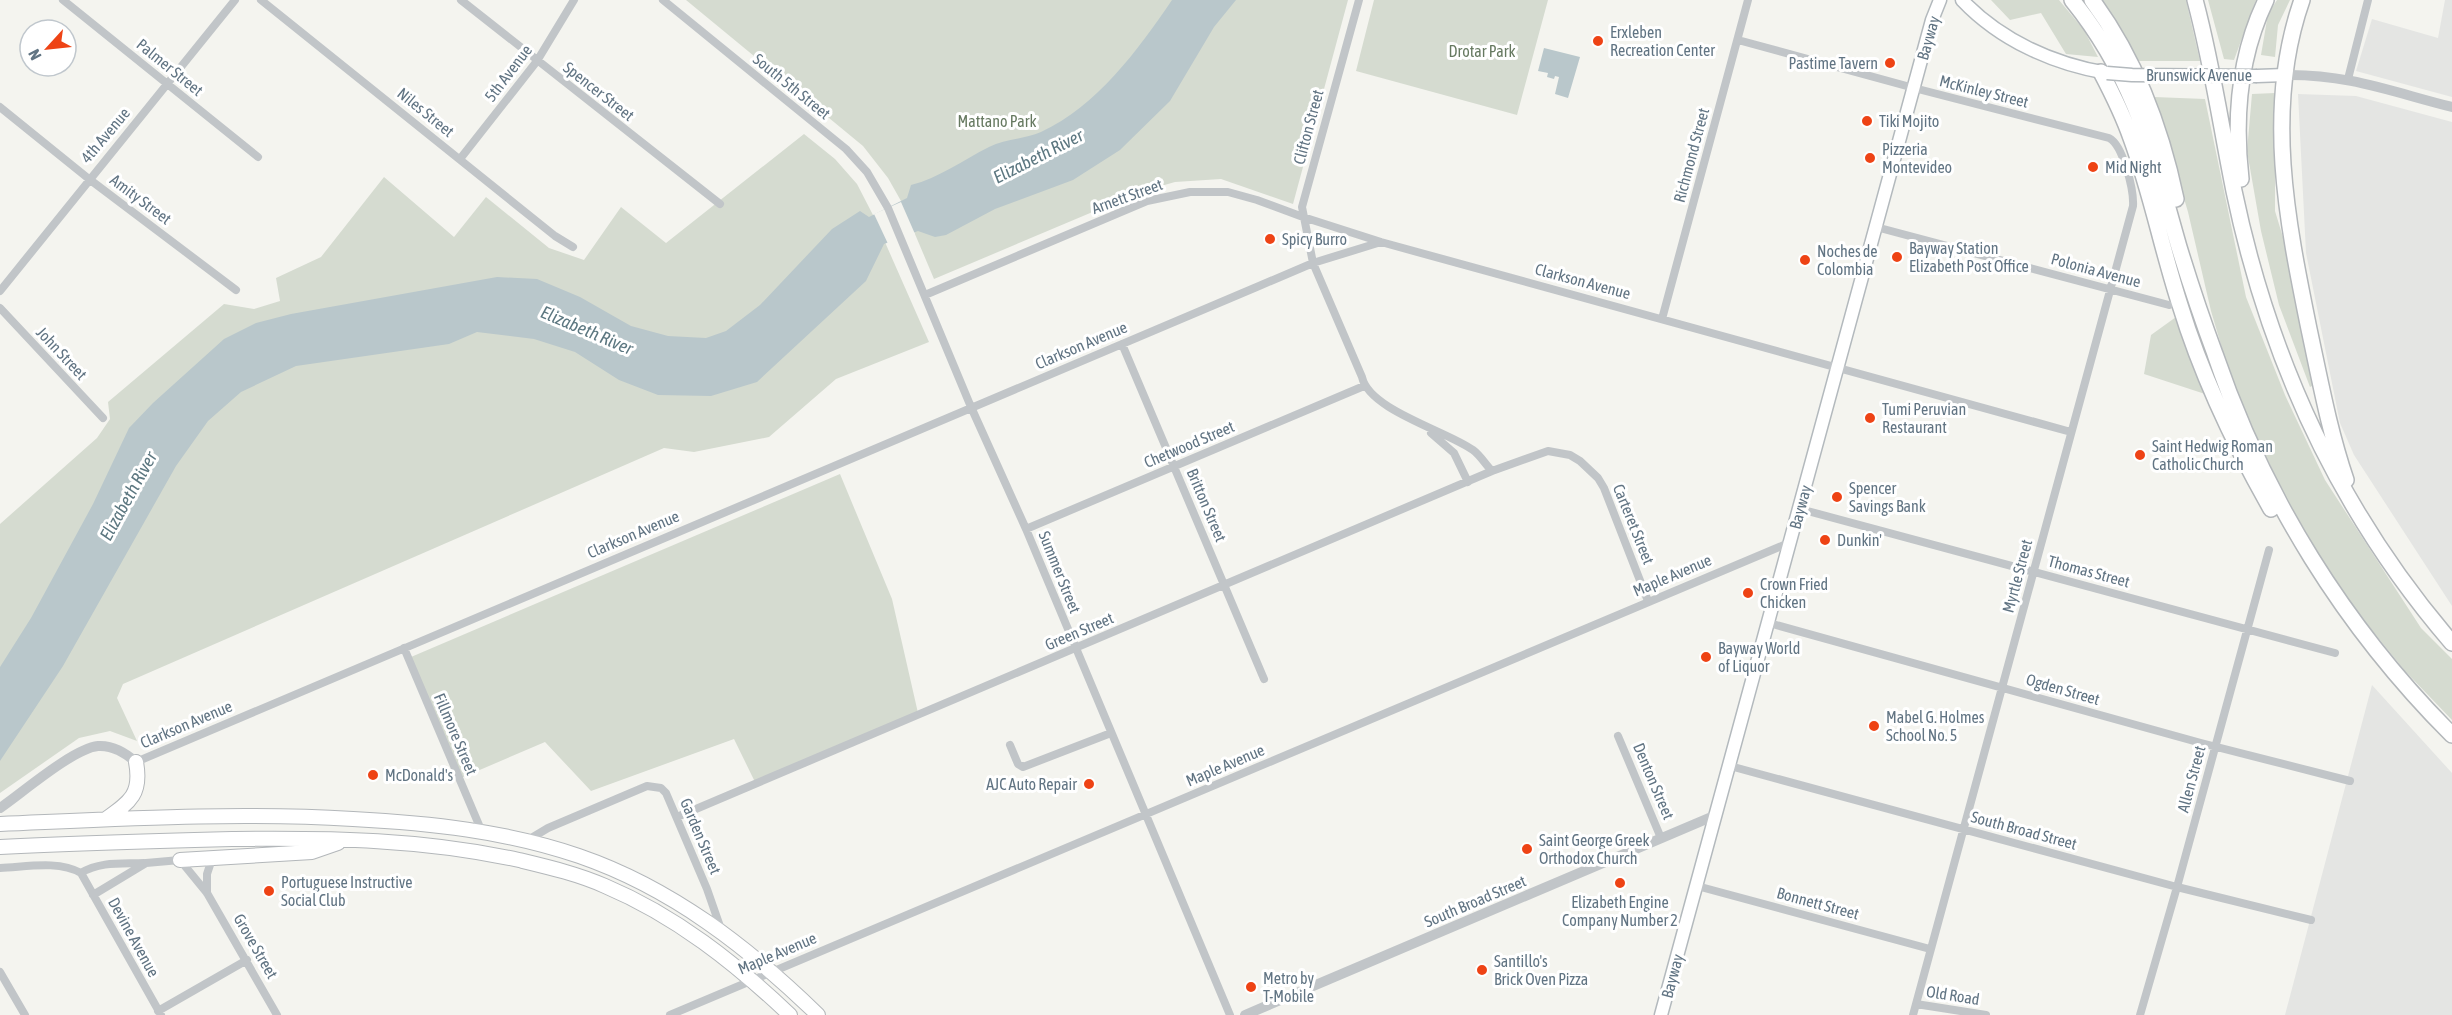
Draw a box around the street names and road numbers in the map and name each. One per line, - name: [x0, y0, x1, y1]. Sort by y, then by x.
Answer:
- street label: Bayway: [1913, 13, 1944, 62]
- street label: Palmer Street: [133, 35, 207, 99]
- street label: 5th Avenue: [481, 41, 535, 105]
- street label: South 5th Street: [750, 50, 834, 123]
- street label: Spencer Street: [560, 58, 638, 125]
- street label: Brunswick Avenue: [2146, 66, 2252, 84]
- street label: McKinley Street: [1937, 71, 2031, 112]
- street label: Niles Street: [394, 84, 458, 140]
- street label: Clifton Street: [1289, 87, 1327, 166]
- street label: 4th Avenue: [77, 104, 133, 166]
- street label: Richmond Street: [1670, 105, 1712, 204]
- street label: Amity Street: [106, 170, 175, 229]
- street label: Arnett Street: [1089, 175, 1165, 217]
- street label: Polonia Avenue: [2049, 249, 2143, 291]
- street label: Clarkson Avenue: [1533, 260, 1633, 302]
- street label: Clarkson Avenue: [1032, 318, 1130, 372]
- street label: John Street: [33, 323, 91, 383]
- street label: Chetwood Street: [1141, 417, 1237, 471]
- street label: Britton Street: [1184, 466, 1231, 545]
- street label: Carteret Street: [1610, 481, 1658, 567]
- street label: Bayway: [1785, 483, 1816, 531]
- street label: Clarkson Avenue: [584, 507, 682, 561]
- street label: Summer Street: [1035, 528, 1085, 616]
- street label: Myrtle Street: [1999, 537, 2036, 615]
- street label: Maple Avenue: [1630, 550, 1714, 601]
- street label: Thomas Street: [2046, 551, 2132, 591]
- street label: Green Street: [1042, 608, 1116, 653]
- street label: Ogden Street: [2024, 670, 2102, 709]
- street label: Fillmore Street: [431, 690, 481, 778]
- street label: Clarkson Avenue: [137, 697, 235, 751]
- street label: Maple Avenue: [1183, 740, 1267, 791]
- street label: Denton Street: [1630, 740, 1678, 822]
- street label: Allen Street: [2173, 743, 2209, 814]
- street label: Garden Street: [677, 795, 725, 877]
- street label: South Broad Street: [1969, 807, 2079, 853]
- street label: South Broad Street: [1421, 871, 1529, 931]
- street label: Bonnett Street: [1775, 883, 1861, 923]
- street label: Devine Avenue: [105, 894, 163, 980]
- street label: Grove Street: [230, 911, 282, 982]
- street label: Maple Avenue: [735, 928, 819, 979]
- street label: Bayway: [1657, 952, 1688, 1000]
- street label: Old Road: [1925, 982, 1981, 1008]

